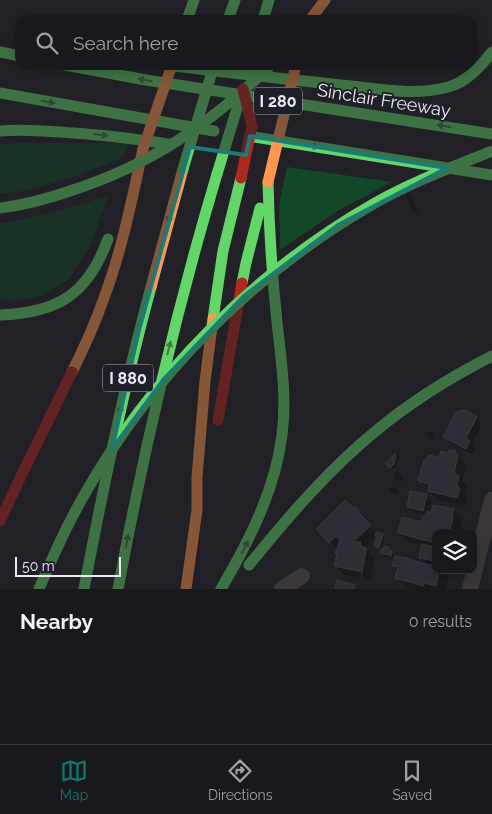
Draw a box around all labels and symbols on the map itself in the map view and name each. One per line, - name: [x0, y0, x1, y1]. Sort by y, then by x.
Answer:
- one-way arrow: [137, 76, 153, 84]
- street label: Sinclair Freeway: [316, 79, 452, 121]
- road number: I 280: [254, 88, 302, 114]
- one-way arrow: [40, 99, 56, 107]
- one-way arrow: [435, 122, 451, 130]
- one-way arrow: [93, 131, 109, 139]
- one-way arrow: [304, 142, 320, 150]
- one-way arrow: [165, 208, 173, 223]
- one-way arrow: [165, 341, 173, 356]
- road number: I 880: [103, 364, 153, 392]
- one-way arrow: [117, 400, 125, 415]
- one-way arrow: [123, 533, 131, 549]
- one-way arrow: [241, 539, 249, 554]
- scale bar: [15, 554, 121, 577]

